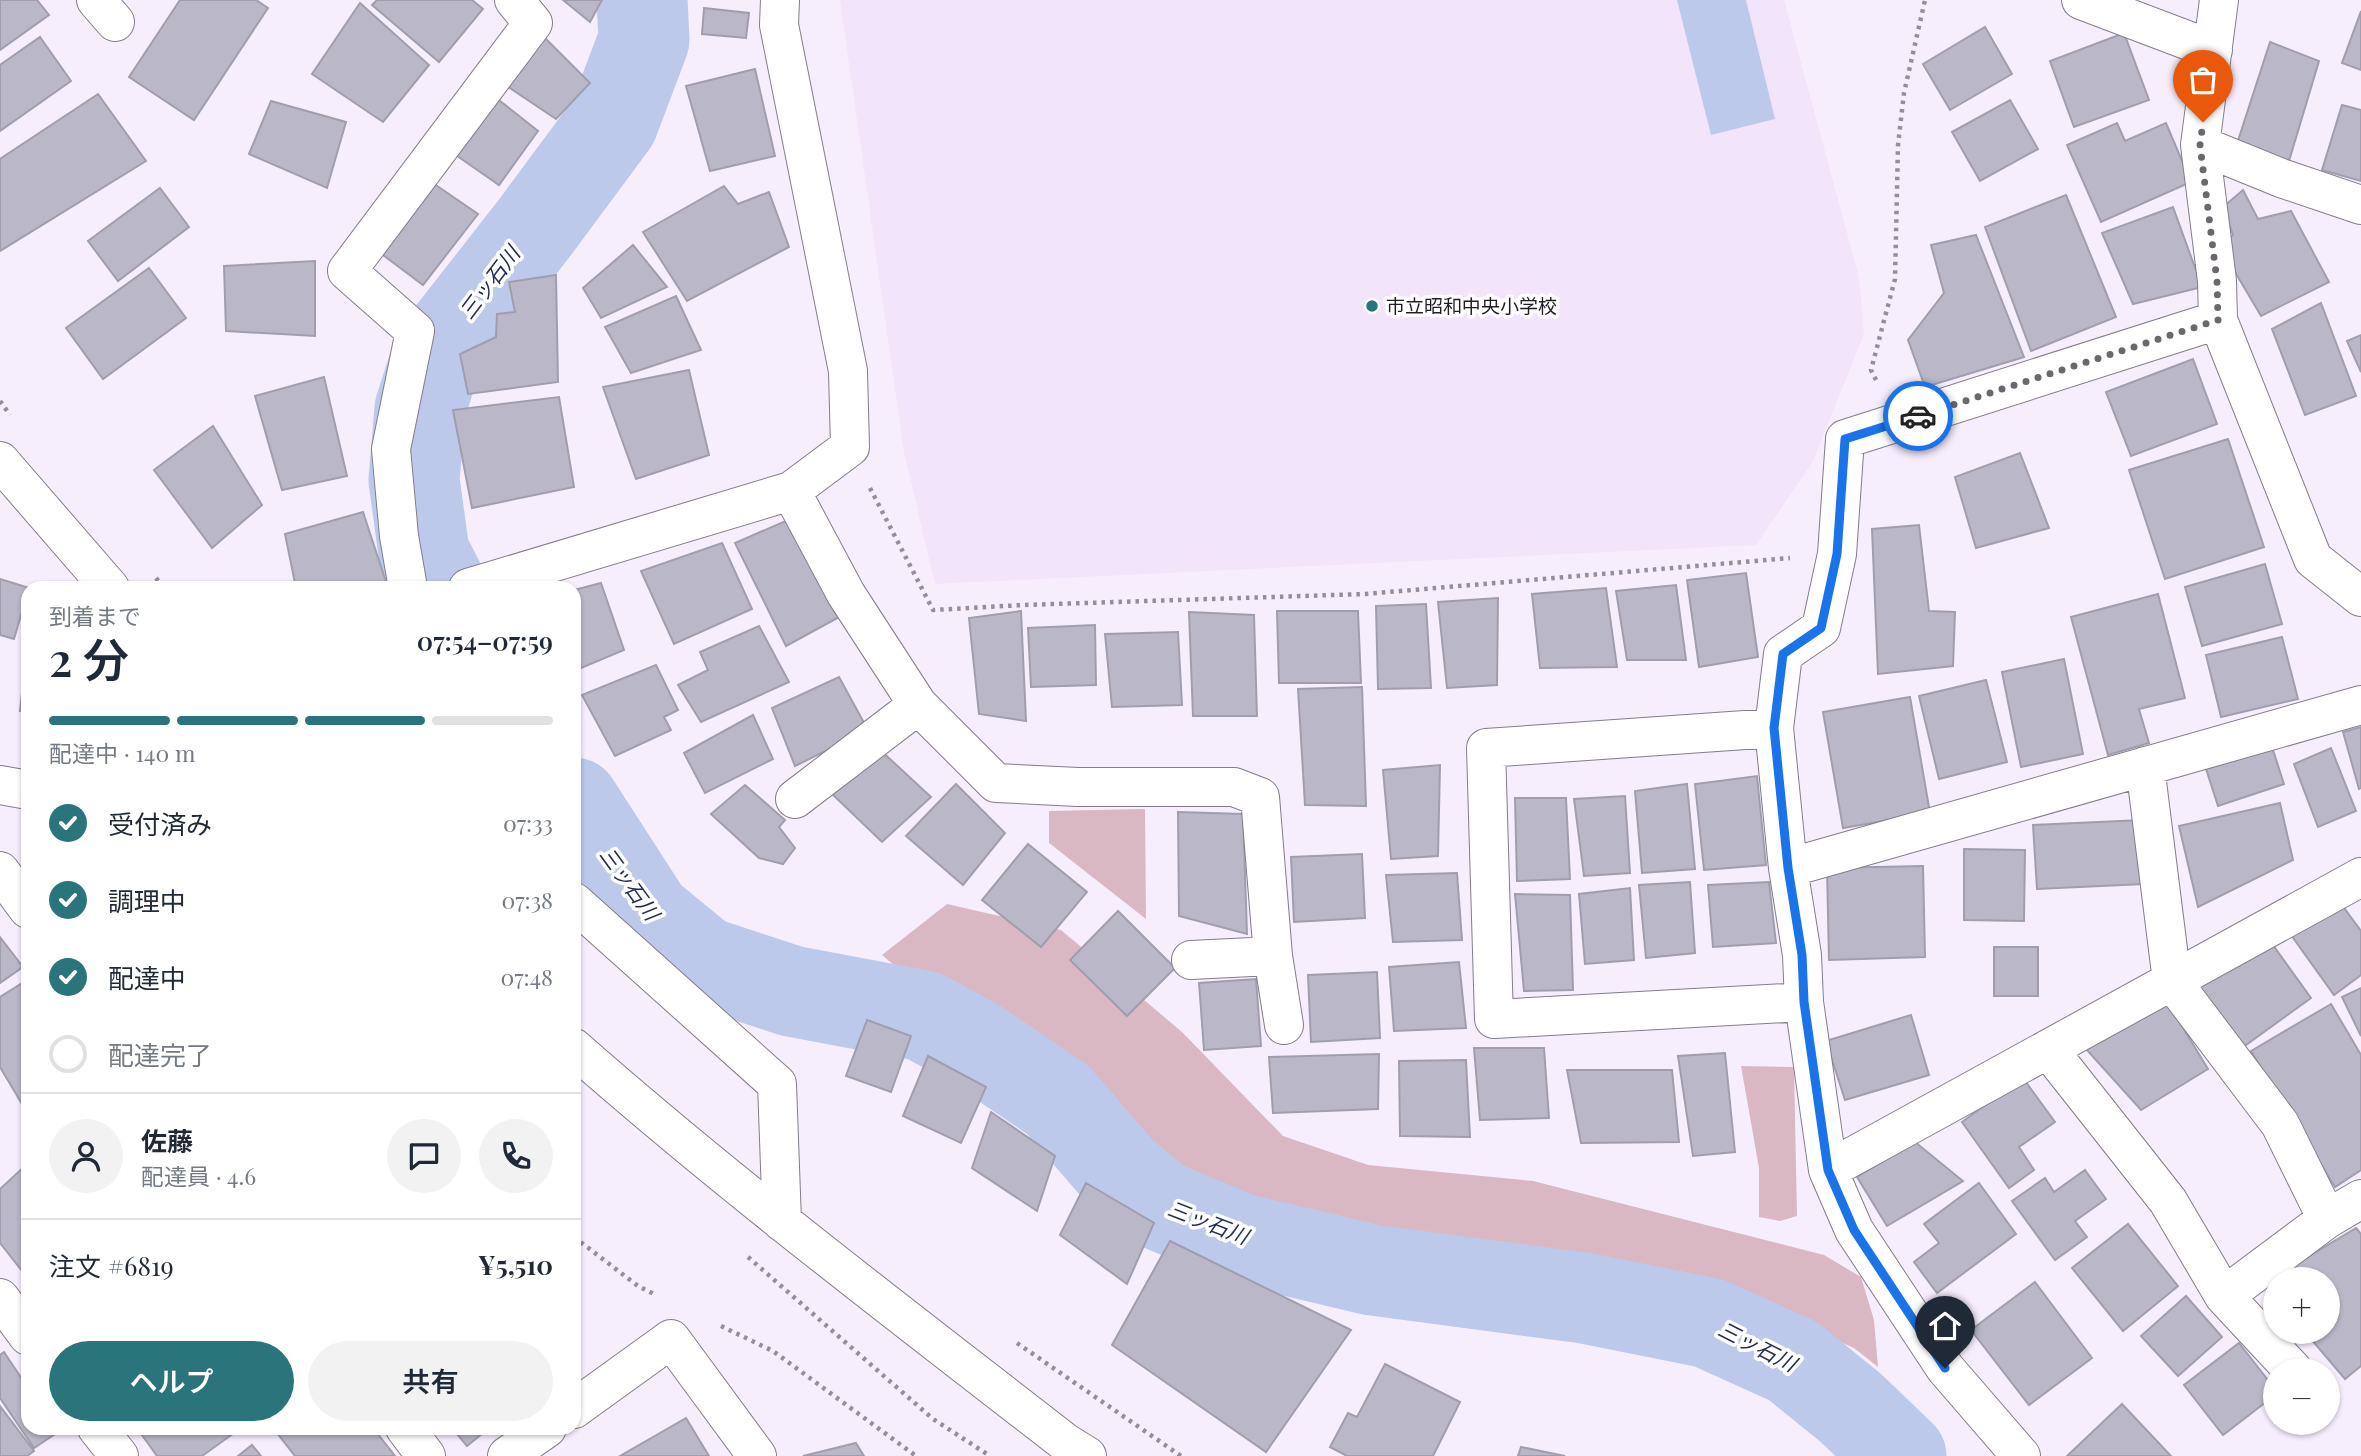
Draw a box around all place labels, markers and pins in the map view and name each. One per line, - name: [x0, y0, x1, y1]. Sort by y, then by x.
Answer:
- pin: [2173, 50, 2233, 122]
- place label: 市立昭和中央小学校: [1386, 292, 1557, 318]
- marker: 市立昭和中央小学校: [1364, 298, 1380, 314]
- pin: [1915, 1296, 1975, 1368]

